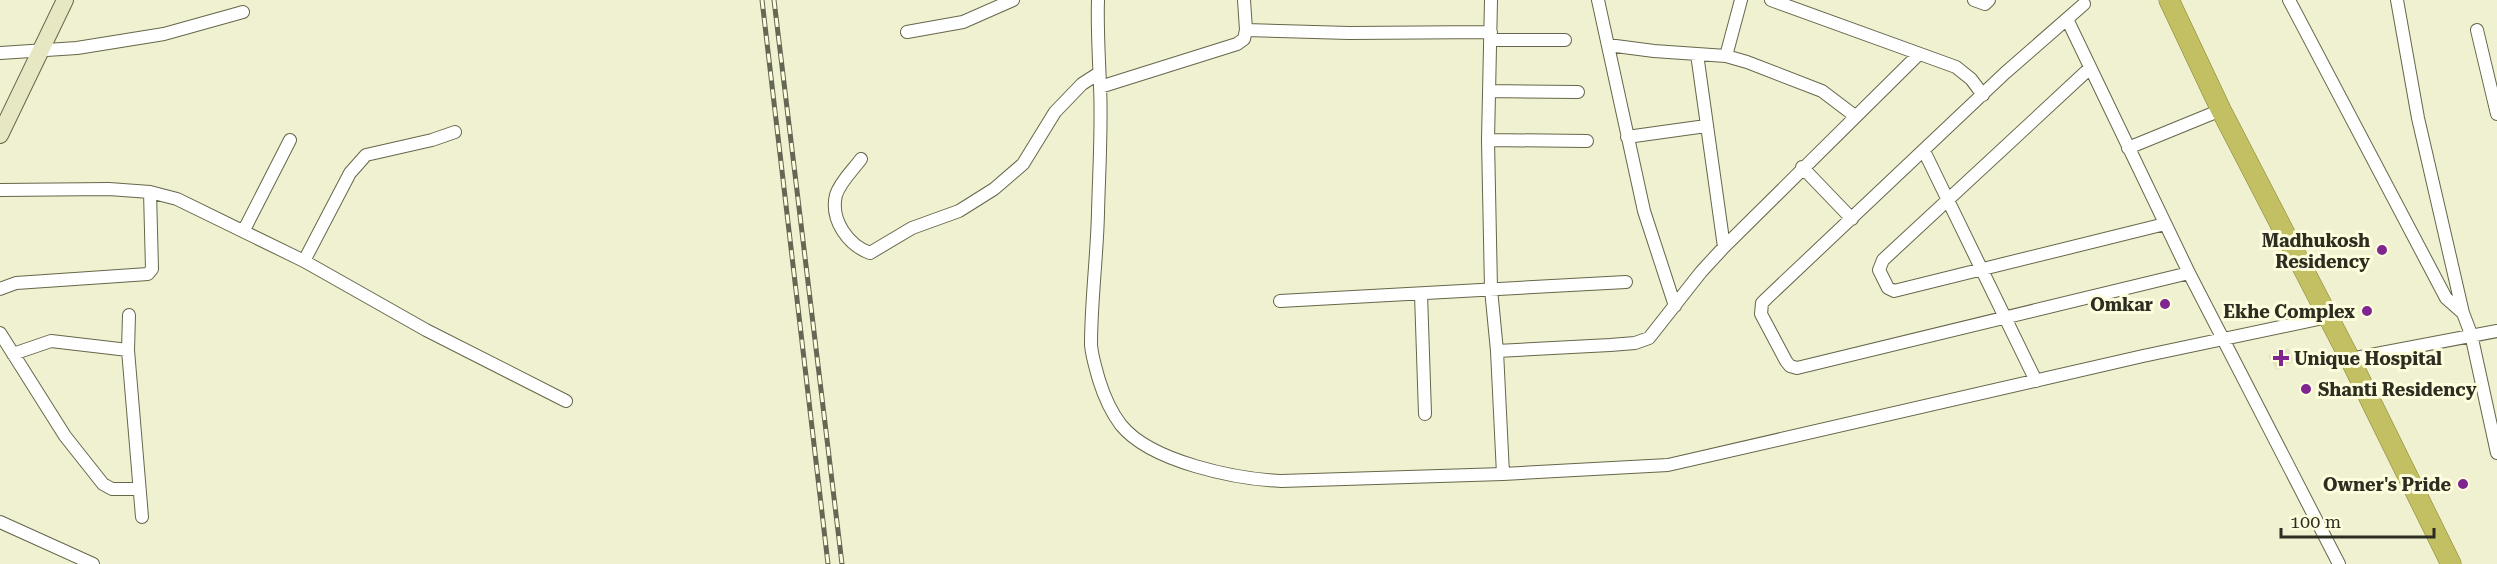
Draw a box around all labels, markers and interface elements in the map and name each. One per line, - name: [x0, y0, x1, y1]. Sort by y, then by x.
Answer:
- place label: Madhukosh Residency: [2262, 230, 2370, 272]
- marker: Madhukosh Residency: [2375, 243, 2389, 257]
- place label: Omkar: [2090, 294, 2153, 315]
- marker: Omkar: [2158, 297, 2172, 311]
- place label: Ekhe Complex: [2223, 301, 2355, 322]
- marker: Ekhe Complex: [2360, 304, 2374, 318]
- place label: Unique Hospital: [2294, 348, 2442, 369]
- marker: Unique Hospital: [2272, 349, 2290, 367]
- place label: Shanti Residency: [2318, 379, 2477, 400]
- marker: Shanti Residency: [2299, 382, 2313, 396]
- place label: Owner's Pride: [2323, 474, 2451, 495]
- marker: Owner's Pride: [2456, 477, 2470, 491]
- scale bar: [2281, 501, 2434, 539]
- text: 100 m: [2290, 511, 2341, 532]

